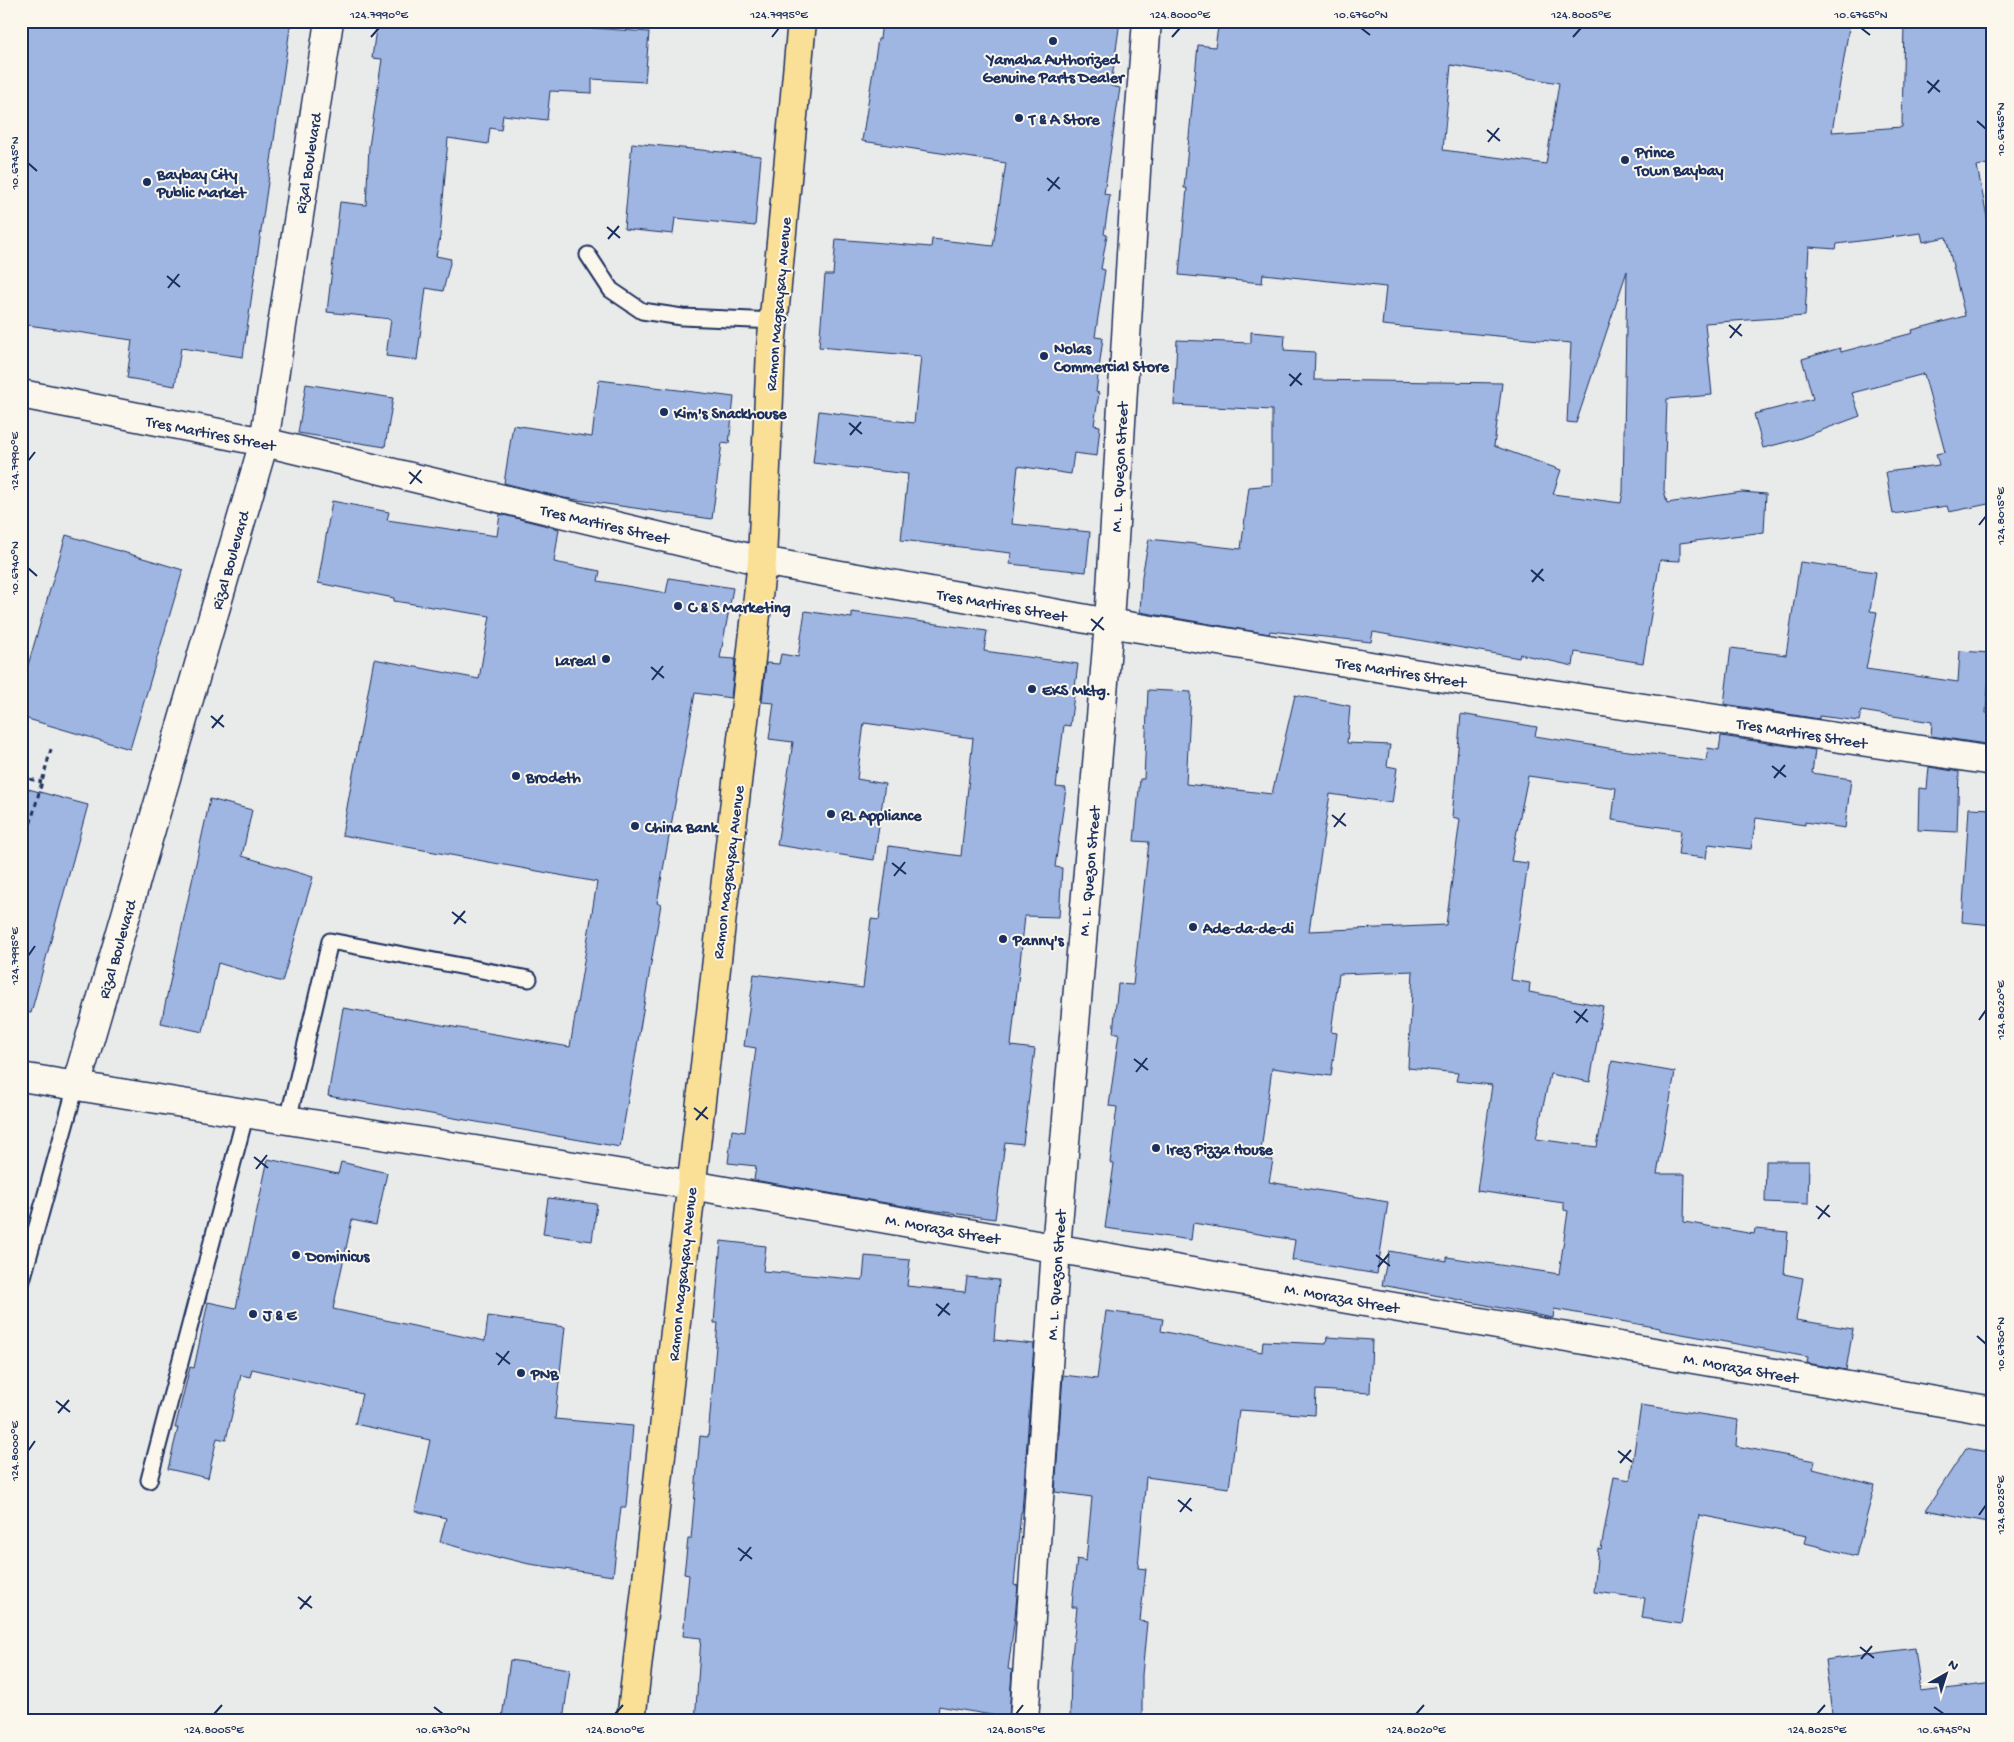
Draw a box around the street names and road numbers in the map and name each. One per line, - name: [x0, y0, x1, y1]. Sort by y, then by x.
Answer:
- street label: Rizal Boulevard: [293, 110, 328, 215]
- street label: Ramon Magsaysay Avenue: [763, 216, 798, 392]
- street label: M. L. Quezon Street: [1109, 400, 1134, 533]
- street label: Tres Martires Street: [143, 413, 278, 458]
- street label: Tres Martires Street: [537, 502, 672, 551]
- street label: Rizal Boulevard: [209, 508, 256, 613]
- street label: Tres Martires Street: [934, 586, 1069, 628]
- street label: Tres Martires Street: [1333, 655, 1468, 694]
- street label: Tres Martires Street: [1734, 716, 1869, 755]
- street label: Ramon Magsaysay Avenue: [710, 784, 751, 960]
- street label: M. L. Quezon Street: [1076, 804, 1107, 937]
- street label: Rizal Boulevard: [96, 897, 143, 1002]
- street label: Ramon Magsaysay Avenue: [666, 1186, 703, 1362]
- street label: M. L. Quezon Street: [1044, 1208, 1073, 1341]
- street label: M. Moraza Street: [883, 1212, 1003, 1251]
- street label: M. Moraza Street: [1282, 1281, 1402, 1320]
- street label: M. Moraza Street: [1681, 1351, 1801, 1390]

